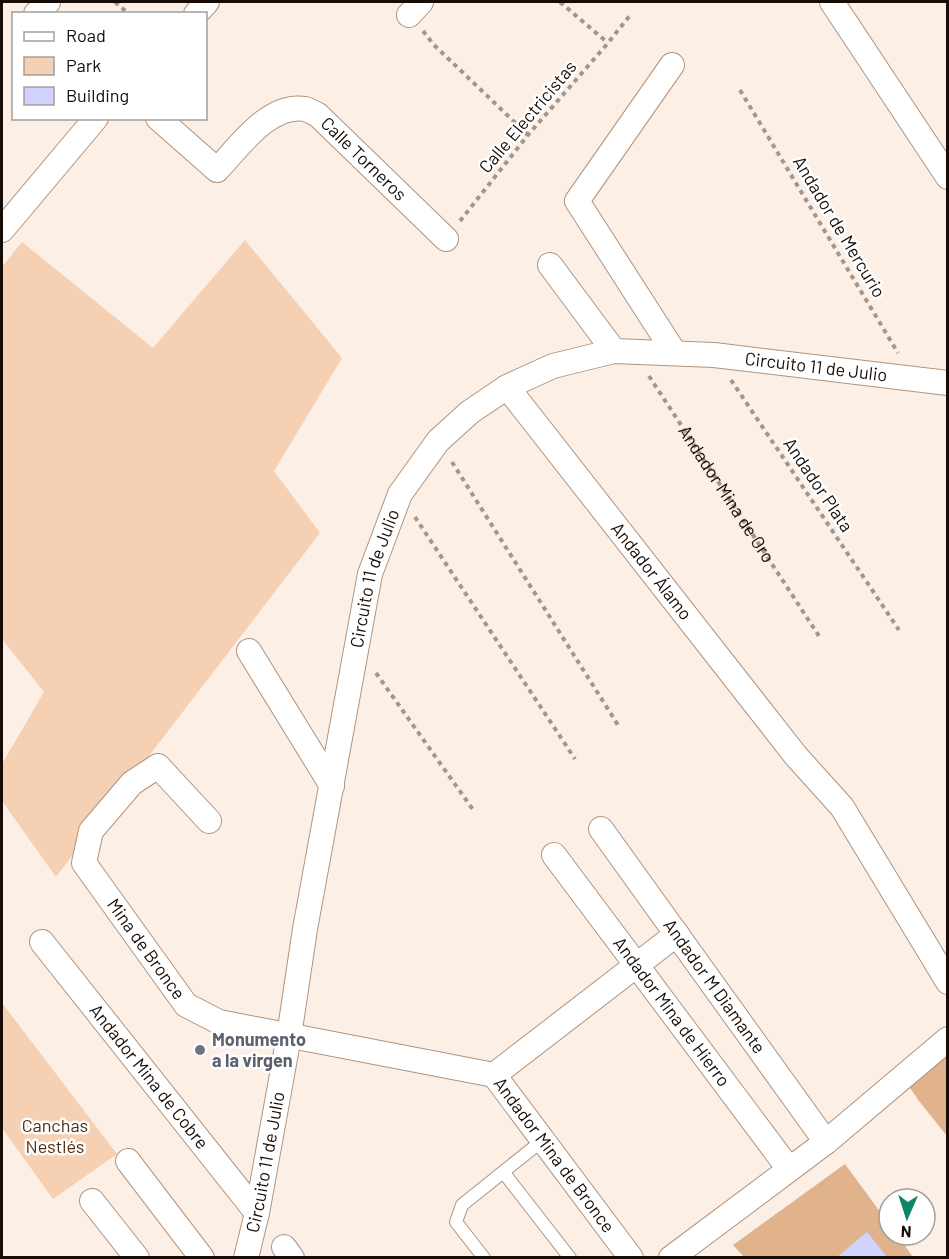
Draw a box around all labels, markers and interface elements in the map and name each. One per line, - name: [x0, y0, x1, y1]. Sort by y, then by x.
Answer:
- legend: [12, 12, 207, 120]
- text: Road: [66, 24, 106, 46]
- text: Park: [66, 54, 101, 76]
- street label: Calle Electricistas: [474, 56, 581, 177]
- text: Building: [66, 84, 129, 106]
- street label: Calle Torneros: [317, 112, 412, 205]
- street label: Andador de Mercurio: [789, 152, 891, 301]
- street label: Circuito 11 de Julio: [744, 347, 889, 386]
- street label: Andador Mina de Oro: [674, 421, 780, 566]
- street label: Andador Plata: [779, 433, 858, 536]
- street label: Circuito 11 de Julio: [345, 506, 403, 649]
- street label: Andador Álamo: [607, 517, 697, 624]
- street label: Mina de Bronce: [103, 894, 190, 1003]
- street label: Andador M Diamante: [659, 914, 771, 1058]
- street label: Andador Mina de Hierro: [609, 932, 735, 1090]
- street label: Andador Mina de Cobre: [85, 999, 214, 1153]
- place label: Monumento a la virgen: [212, 1028, 306, 1071]
- marker: Monumento a la virgen: [193, 1043, 207, 1057]
- street label: Andador Mina de Bronce: [489, 1072, 620, 1237]
- street label: Circuito 11 de Julio: [241, 1090, 289, 1235]
- park label: Canchas Nestlés: [22, 1114, 88, 1157]
- north arrow: [877, 1187, 937, 1247]
- text: N: [900, 1223, 912, 1242]

